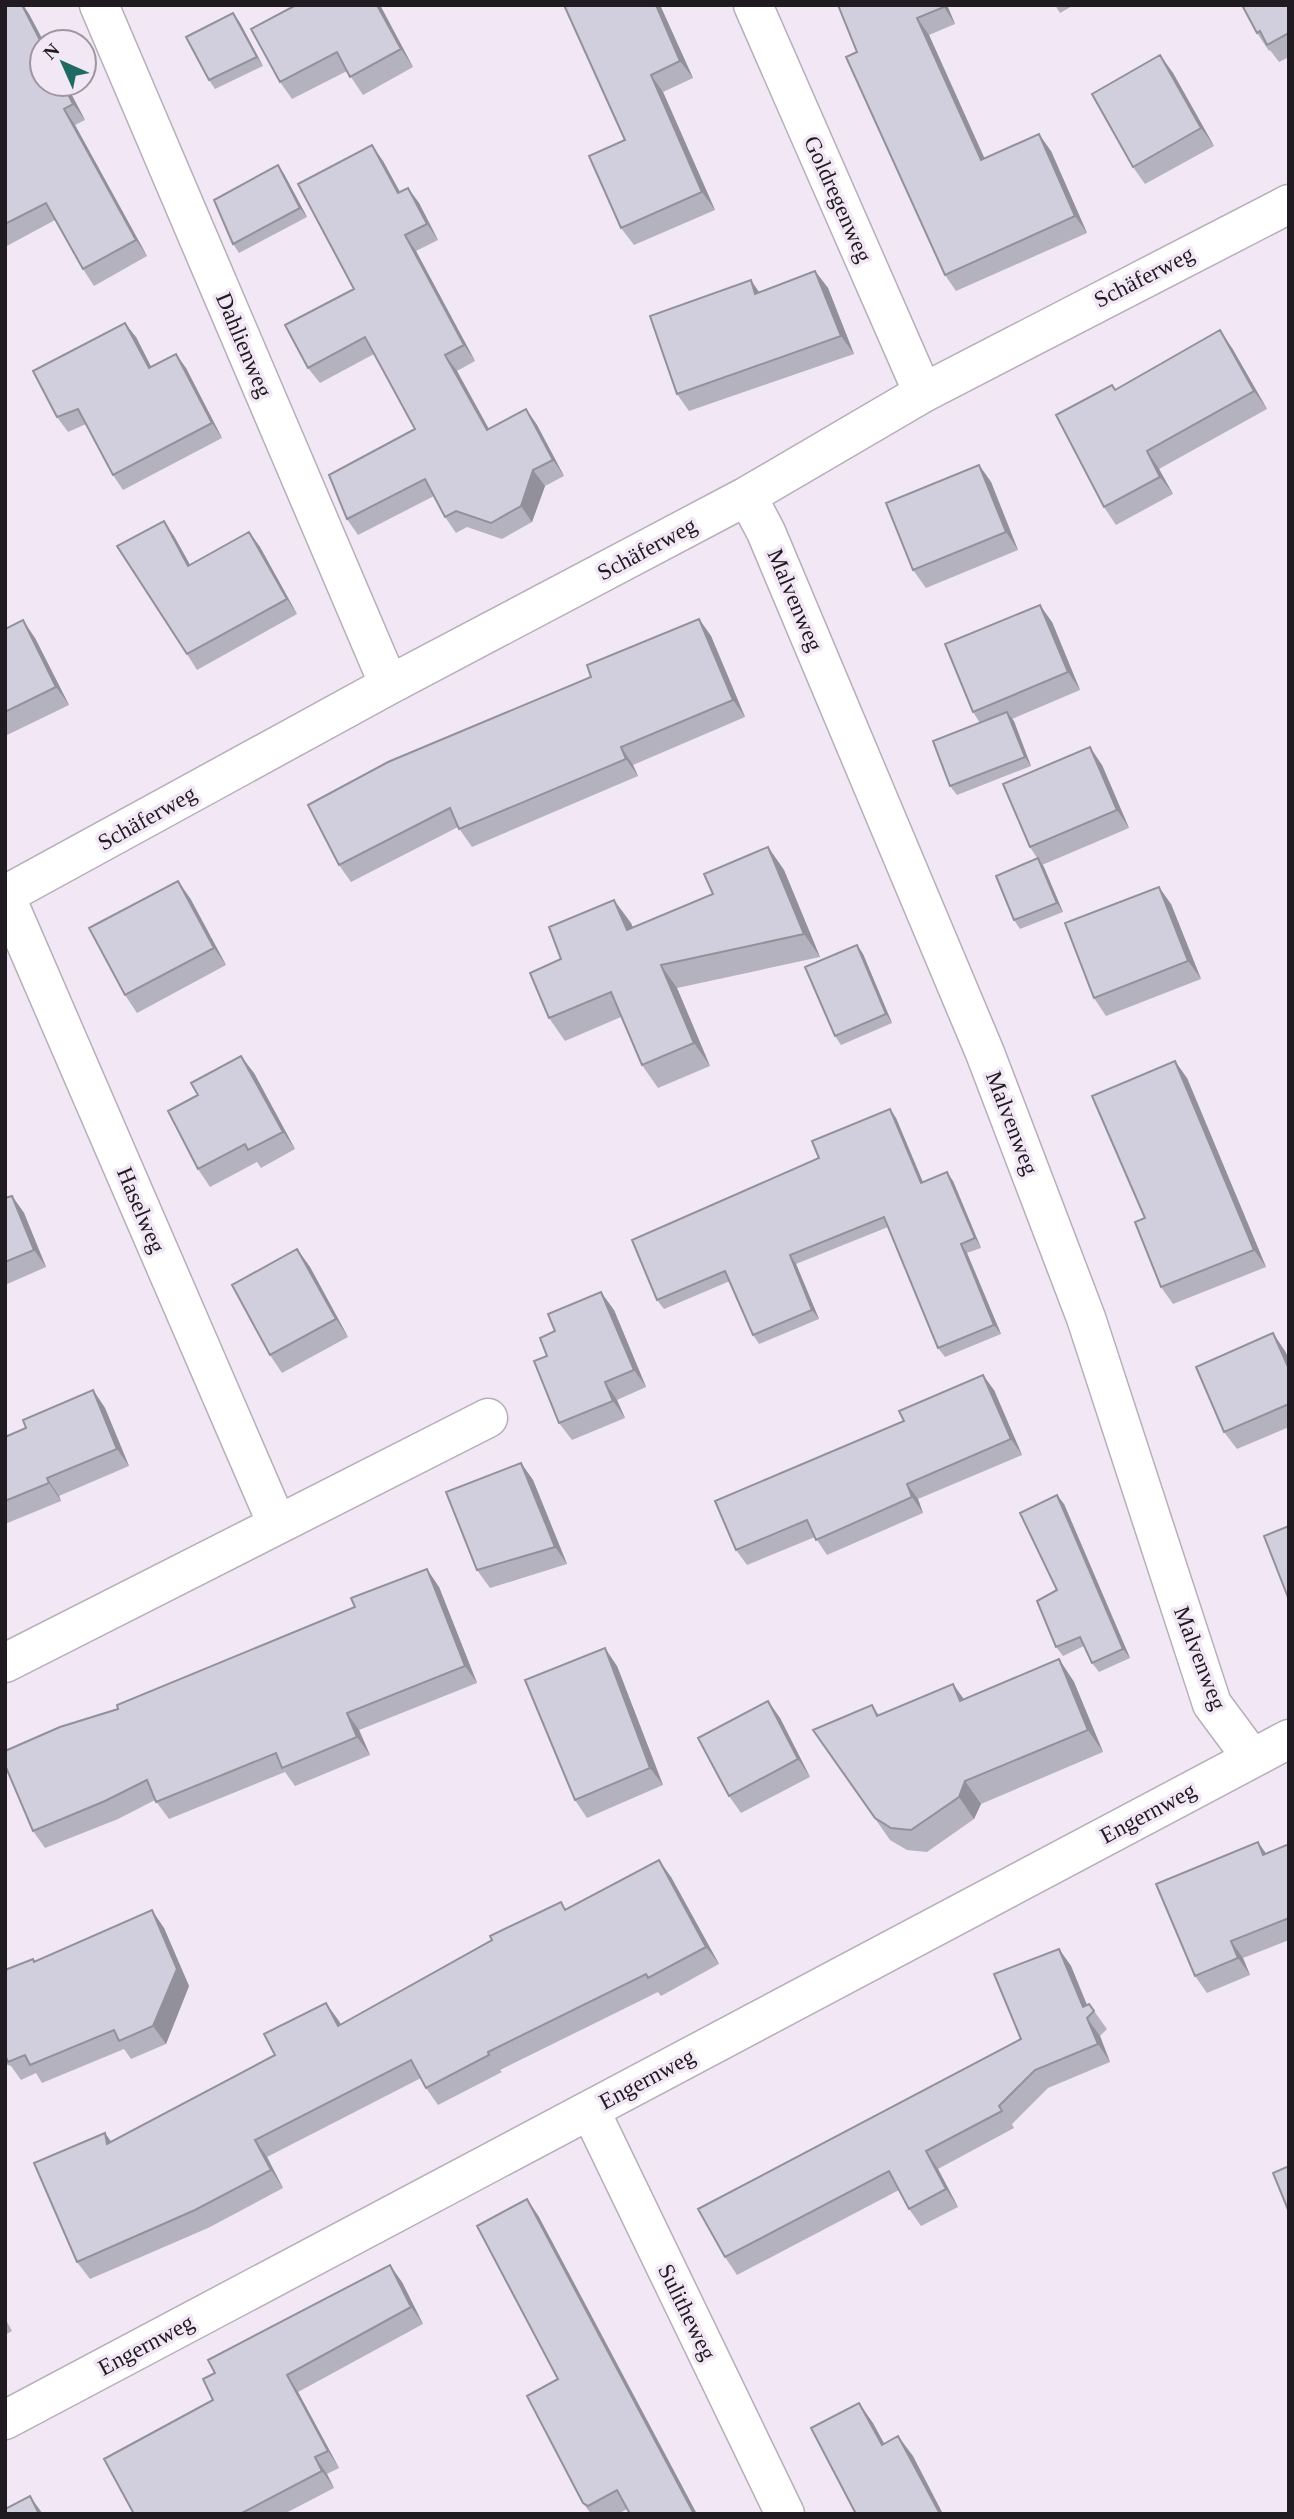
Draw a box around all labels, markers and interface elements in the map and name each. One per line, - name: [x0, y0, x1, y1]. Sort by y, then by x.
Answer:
- north arrow: [28, 28, 98, 98]
- text: N: [39, 39, 64, 64]
- street label: Goldregenweg: [799, 132, 877, 266]
- street label: Schäferweg: [1090, 241, 1198, 313]
- street label: Dahlienweg: [211, 289, 277, 401]
- street label: Schäferweg: [593, 512, 701, 586]
- street label: Malvenweg: [762, 545, 828, 655]
- street label: Schäferweg: [93, 781, 201, 855]
- street label: Malvenweg: [981, 1068, 1043, 1179]
- street label: Haselweg: [112, 1163, 170, 1257]
- street label: Malvenweg: [1169, 1603, 1231, 1714]
- street label: Engernweg: [1096, 1777, 1201, 1849]
- street label: Engernweg: [595, 2043, 700, 2115]
- street label: Sulitheweg: [653, 2260, 721, 2364]
- street label: Engernweg: [94, 2309, 199, 2381]

